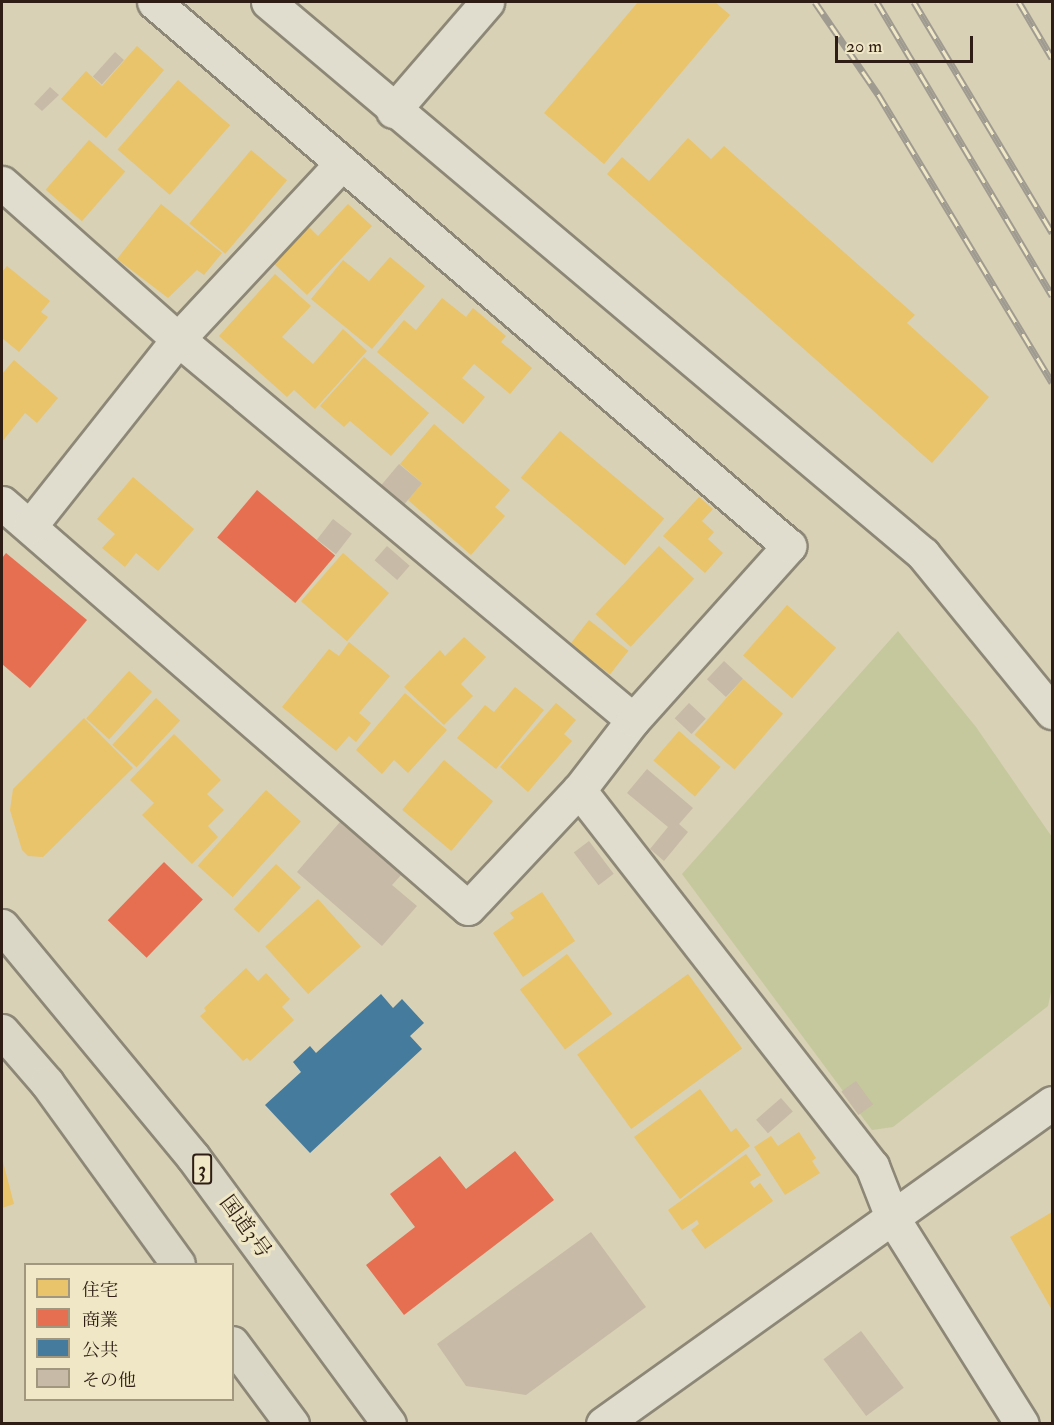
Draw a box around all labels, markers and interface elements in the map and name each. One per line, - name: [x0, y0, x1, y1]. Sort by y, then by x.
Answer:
- scale bar: [838, 24, 976, 62]
- text: 20 m: [846, 35, 882, 58]
- road number: 3: [192, 1152, 212, 1186]
- street label: 国道3号: [214, 1191, 276, 1263]
- legend: [24, 1263, 234, 1401]
- text: 住宅: [82, 1279, 118, 1302]
- text: 商業: [82, 1309, 118, 1332]
- text: 公共: [82, 1339, 118, 1362]
- text: その他: [82, 1369, 136, 1392]

